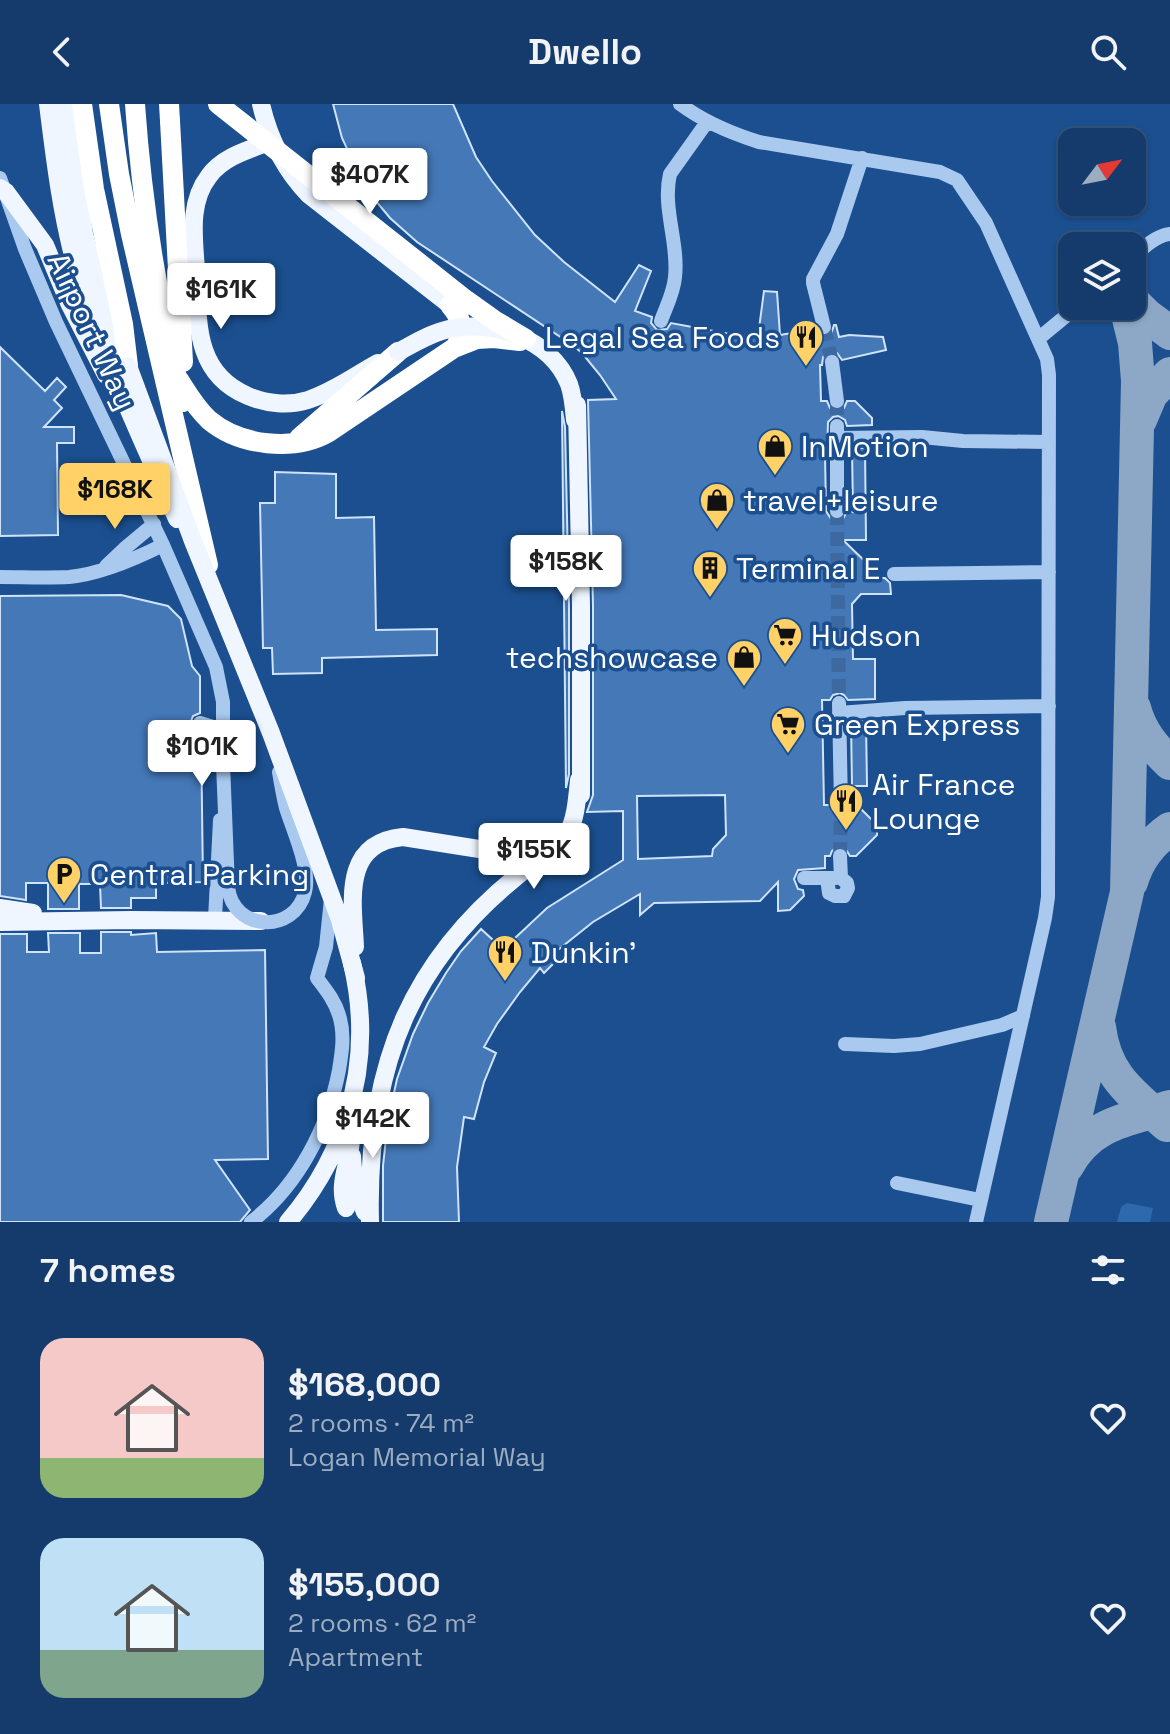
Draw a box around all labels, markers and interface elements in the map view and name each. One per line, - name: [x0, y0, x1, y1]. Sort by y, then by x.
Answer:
- text: Dwello: [528, 29, 642, 75]
- icon: back: [40, 30, 84, 74]
- icon: search: [1086, 30, 1130, 74]
- north arrow: [1058, 128, 1146, 216]
- map controls: [1058, 128, 1146, 320]
- pin: $407K: [314, 148, 426, 216]
- text: $407K: [330, 157, 410, 191]
- button: layers: [1058, 232, 1146, 320]
- street label: Airport Way: [39, 246, 145, 416]
- pin: $161K: [165, 263, 277, 331]
- text: $161K: [185, 272, 257, 306]
- place label: Legal Sea Foods: [545, 318, 780, 357]
- restaurant icon: Legal Sea Foods: [787, 318, 825, 368]
- shop icon: InMotion: [756, 427, 794, 477]
- place label: InMotion: [801, 427, 929, 466]
- pin: $168K: [59, 463, 171, 531]
- text: $168K: [77, 472, 153, 506]
- shop icon: travel+leisure: [698, 481, 736, 531]
- place label: travel+leisure: [743, 481, 938, 520]
- pin: $158K: [510, 535, 622, 603]
- text: $158K: [529, 544, 603, 578]
- building icon: Terminal E: [691, 549, 729, 599]
- place label: Terminal E: [736, 549, 880, 588]
- supermarket icon: Hudson: [766, 616, 804, 666]
- place label: Hudson: [811, 616, 921, 655]
- place label: techshowcase: [506, 638, 718, 677]
- shop icon: techshowcase: [725, 638, 763, 688]
- supermarket icon: Green Express: [769, 705, 807, 755]
- place label: Green Express: [814, 705, 1020, 744]
- pin: $101K: [146, 720, 258, 788]
- text: $101K: [166, 729, 238, 763]
- place label: Air France Lounge: [872, 765, 1016, 838]
- restaurant icon: Air France Lounge: [827, 782, 865, 832]
- pin: $155K: [478, 823, 590, 891]
- text: $155K: [497, 832, 571, 866]
- parking icon: Central Parking: [45, 855, 83, 905]
- place label: Central Parking: [90, 855, 309, 894]
- restaurant icon: Dunkin': [486, 933, 524, 983]
- place label: Dunkin': [531, 933, 636, 972]
- pin: $142K: [317, 1092, 429, 1160]
- text: $142K: [335, 1101, 411, 1135]
- icon: filters: [1086, 1248, 1130, 1292]
- text: 7 homes: [40, 1249, 176, 1292]
- text: $168,000: [288, 1363, 441, 1406]
- icon: home: [104, 1370, 200, 1466]
- icon: heart: [1086, 1396, 1130, 1440]
- text: 2 rooms · 74 m²: [288, 1406, 474, 1440]
- text: Logan Memorial Way: [288, 1440, 546, 1474]
- text: $155,000: [288, 1563, 440, 1606]
- icon: home: [104, 1570, 200, 1666]
- icon: heart: [1086, 1596, 1130, 1640]
- text: 2 rooms · 62 m²: [288, 1606, 476, 1640]
- text: Apartment: [288, 1640, 423, 1674]

